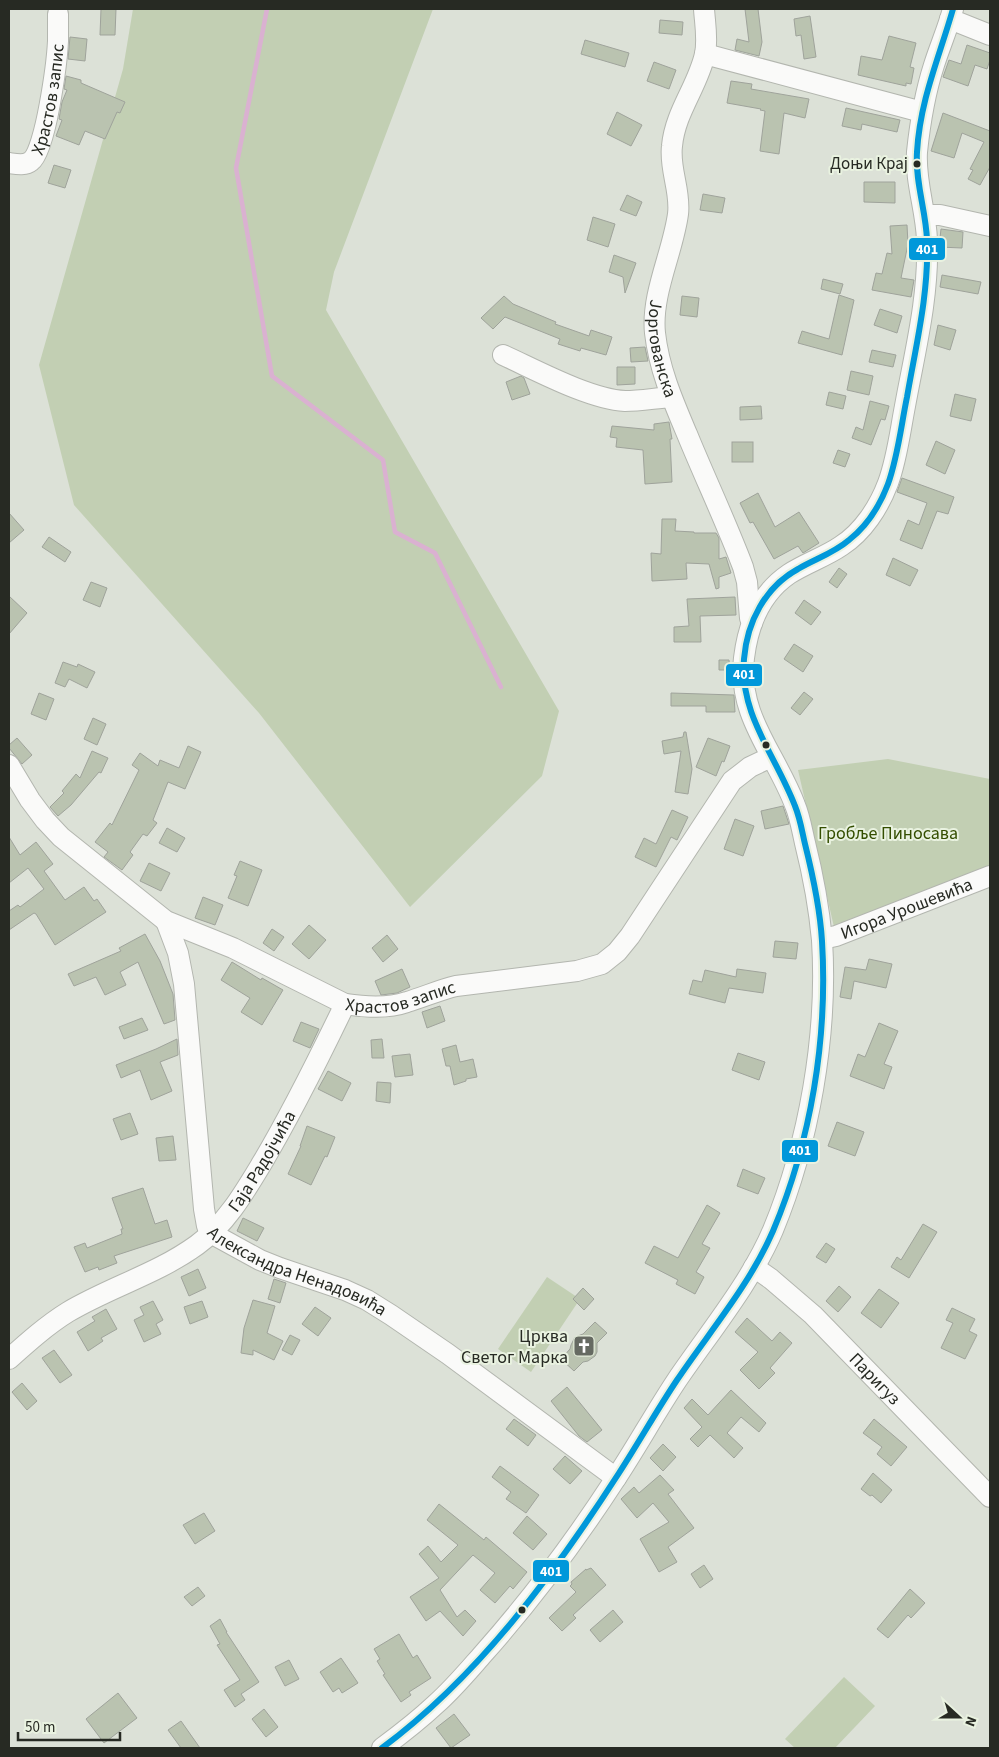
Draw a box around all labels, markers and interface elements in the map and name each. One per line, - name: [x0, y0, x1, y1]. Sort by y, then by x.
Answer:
- street label: Храстов запис: [25, 43, 70, 159]
- place label: Доњи Крај: [830, 152, 908, 176]
- marker: Доњи Крај: [912, 159, 922, 169]
- line badge: 401: [908, 237, 946, 261]
- text: 401: [916, 240, 938, 260]
- street label: Јоргованска: [642, 298, 683, 401]
- line badge: 401: [725, 663, 763, 687]
- text: 401: [733, 665, 755, 685]
- unlabelled marker: [761, 740, 771, 750]
- park label: Гробље Пиносава: [818, 821, 958, 846]
- street label: Игора Урошевића: [837, 872, 976, 946]
- street label: Храстов запис: [344, 974, 458, 1019]
- street label: Гаја Радојчића: [222, 1106, 302, 1217]
- line badge: 401: [781, 1139, 819, 1163]
- text: 401: [789, 1141, 811, 1161]
- street label: Александра Ненадовића: [202, 1221, 392, 1322]
- place label: Црква Светог Марка: [461, 1324, 568, 1370]
- church icon: Црква Светог Марка: [572, 1334, 596, 1358]
- street label: Паригуз: [844, 1347, 906, 1411]
- line badge: 401: [532, 1559, 570, 1583]
- text: 401: [540, 1562, 562, 1582]
- unlabelled marker: [517, 1605, 527, 1615]
- north arrow: [934, 1692, 984, 1742]
- scale bar: [18, 1710, 120, 1742]
- text: N: [959, 1713, 981, 1729]
- text: 50 m: [25, 1717, 55, 1738]

